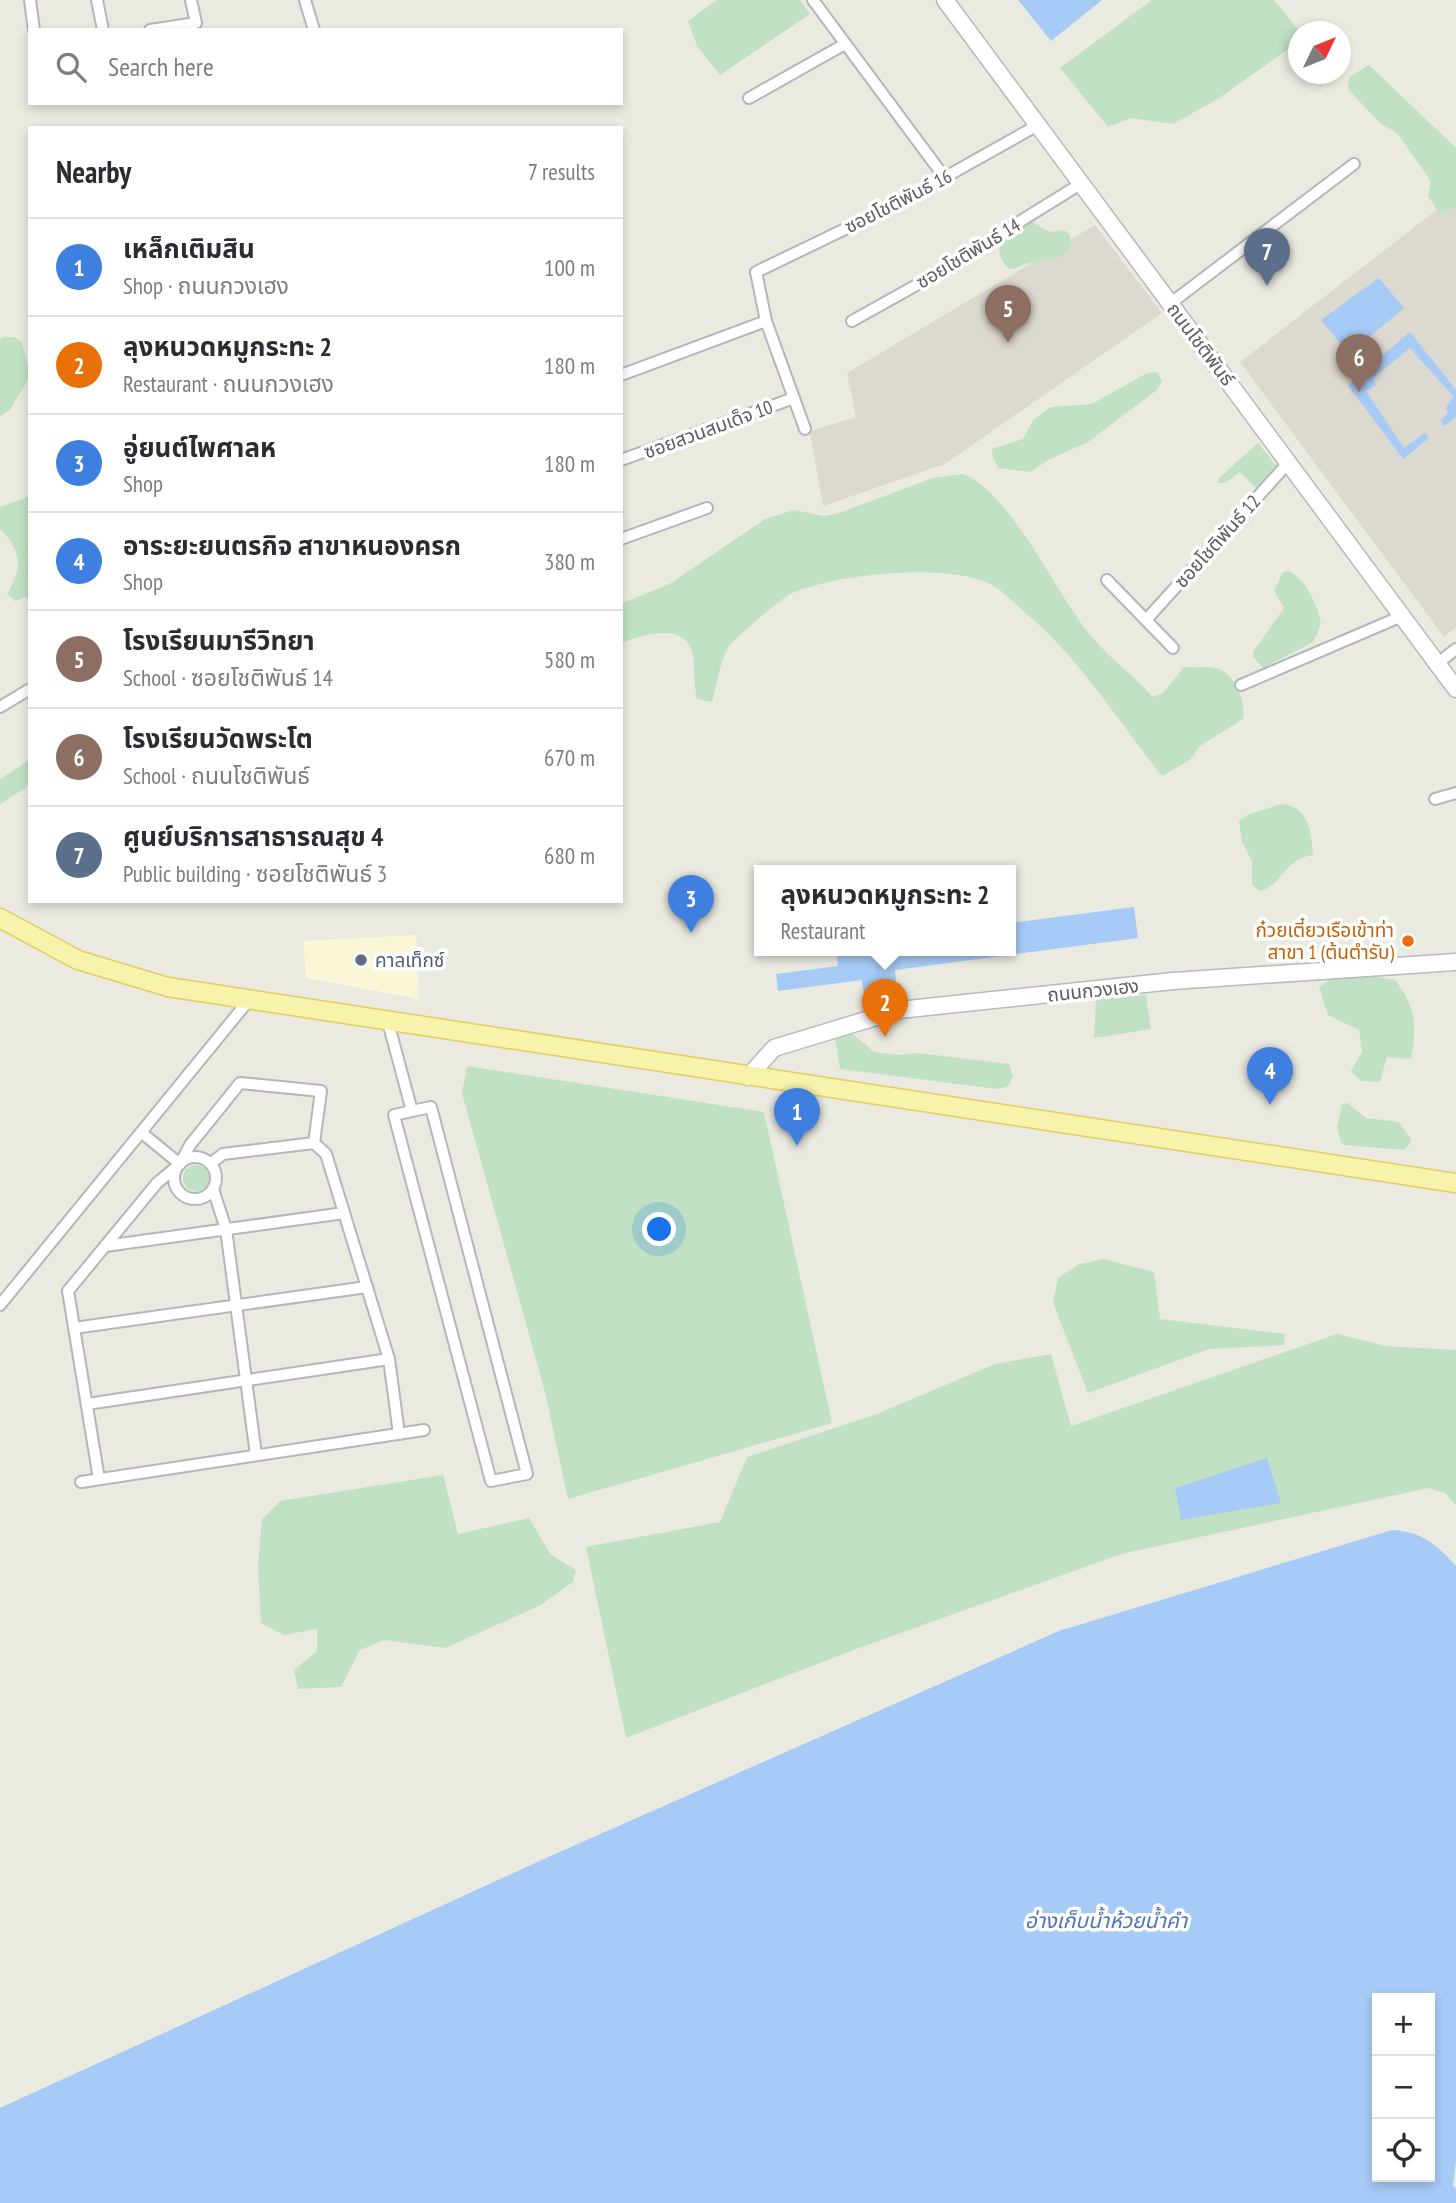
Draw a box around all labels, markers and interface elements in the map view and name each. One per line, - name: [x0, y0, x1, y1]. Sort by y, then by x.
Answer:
- north arrow: [1288, 21, 1351, 84]
- search box: [28, 28, 623, 105]
- icon: search: [52, 48, 90, 86]
- text: Search here: [108, 50, 214, 83]
- text: Nearby: [56, 152, 131, 191]
- text: 7 results: [528, 157, 595, 186]
- street label: ซอยโชติพันธ์ 16: [840, 164, 956, 238]
- street label: ซอยโชติพันธ์ 14: [912, 212, 1025, 293]
- pin: 7: [1244, 228, 1290, 286]
- text: เหล็กเติมสิน: [123, 232, 255, 265]
- text: 1: [74, 253, 85, 282]
- text: 100 m: [544, 253, 595, 282]
- text: Shop · ถนนกวงเฮง: [123, 271, 289, 300]
- pin: 5: [985, 285, 1031, 343]
- street label: ถนนโชติพันธ์: [1162, 298, 1240, 391]
- text: ลุงหนวดหมูกระทะ 2: [123, 330, 332, 363]
- pin: 6: [1336, 334, 1382, 392]
- text: 2: [74, 351, 85, 380]
- text: 180 m: [544, 351, 595, 380]
- text: Restaurant · ถนนกวงเฮง: [123, 369, 334, 398]
- street label: ซอยสวนสมเด็จ 10: [640, 395, 776, 463]
- text: อู่ยนต์ไพศาลห: [123, 431, 276, 464]
- text: 3: [74, 449, 85, 478]
- text: 180 m: [544, 449, 595, 478]
- text: Shop: [123, 469, 163, 498]
- street label: ซอยโชติพันธ์ 12: [1169, 489, 1265, 593]
- text: อาระยะยนตรกิจ สาขาหนองครก: [123, 529, 461, 562]
- text: 4: [74, 547, 85, 576]
- text: 380 m: [544, 547, 595, 576]
- text: Shop: [123, 567, 163, 596]
- text: โรงเรียนมารีวิทยา: [123, 624, 315, 657]
- text: 5: [74, 645, 85, 674]
- text: 580 m: [544, 645, 595, 674]
- text: School · ซอยโชติพันธ์ 14: [123, 663, 333, 692]
- text: โรงเรียนวัดพระโต: [123, 722, 313, 755]
- text: 6: [74, 743, 85, 772]
- text: 670 m: [544, 743, 595, 772]
- text: School · ถนนโชติพันธ์: [123, 761, 310, 790]
- text: ศูนย์บริการสาธารณสุข 4: [123, 820, 384, 853]
- text: 7: [74, 841, 85, 870]
- text: 680 m: [544, 841, 595, 870]
- text: Public building · ซอยโชติพันธ์ 3: [123, 859, 387, 888]
- popup: [754, 865, 1016, 956]
- pin: 3: [668, 875, 714, 933]
- text: ลุงหนวดหมูกระทะ 2: [780, 878, 990, 911]
- text: Restaurant: [780, 916, 865, 945]
- place label: ก๋วยเตี๋ยวเรือเข้าท่า สาขา 1 (ต้นตำรับ): [1255, 917, 1395, 964]
- marker: ก๋วยเตี๋ยวเรือเข้าท่า สาขา 1 (ต้นตำรับ): [1400, 933, 1416, 949]
- place label: คาลเท็กซ์: [375, 948, 445, 972]
- marker: คาลเท็กซ์: [353, 952, 369, 968]
- street label: ถนนกวงเฮง: [1046, 973, 1140, 1007]
- pin: 2: [862, 979, 908, 1037]
- pin: 4: [1247, 1047, 1293, 1105]
- pin: 1: [774, 1088, 820, 1146]
- your location: [642, 1212, 676, 1246]
- water label: อ่างเก็บน้ำห้วยน้ำคำ: [1025, 1906, 1189, 1934]
- map controls: [1372, 1993, 1435, 2182]
- button: +: [1372, 1993, 1435, 2056]
- button: −: [1372, 2056, 1435, 2119]
- button: locate: [1372, 2119, 1435, 2182]

